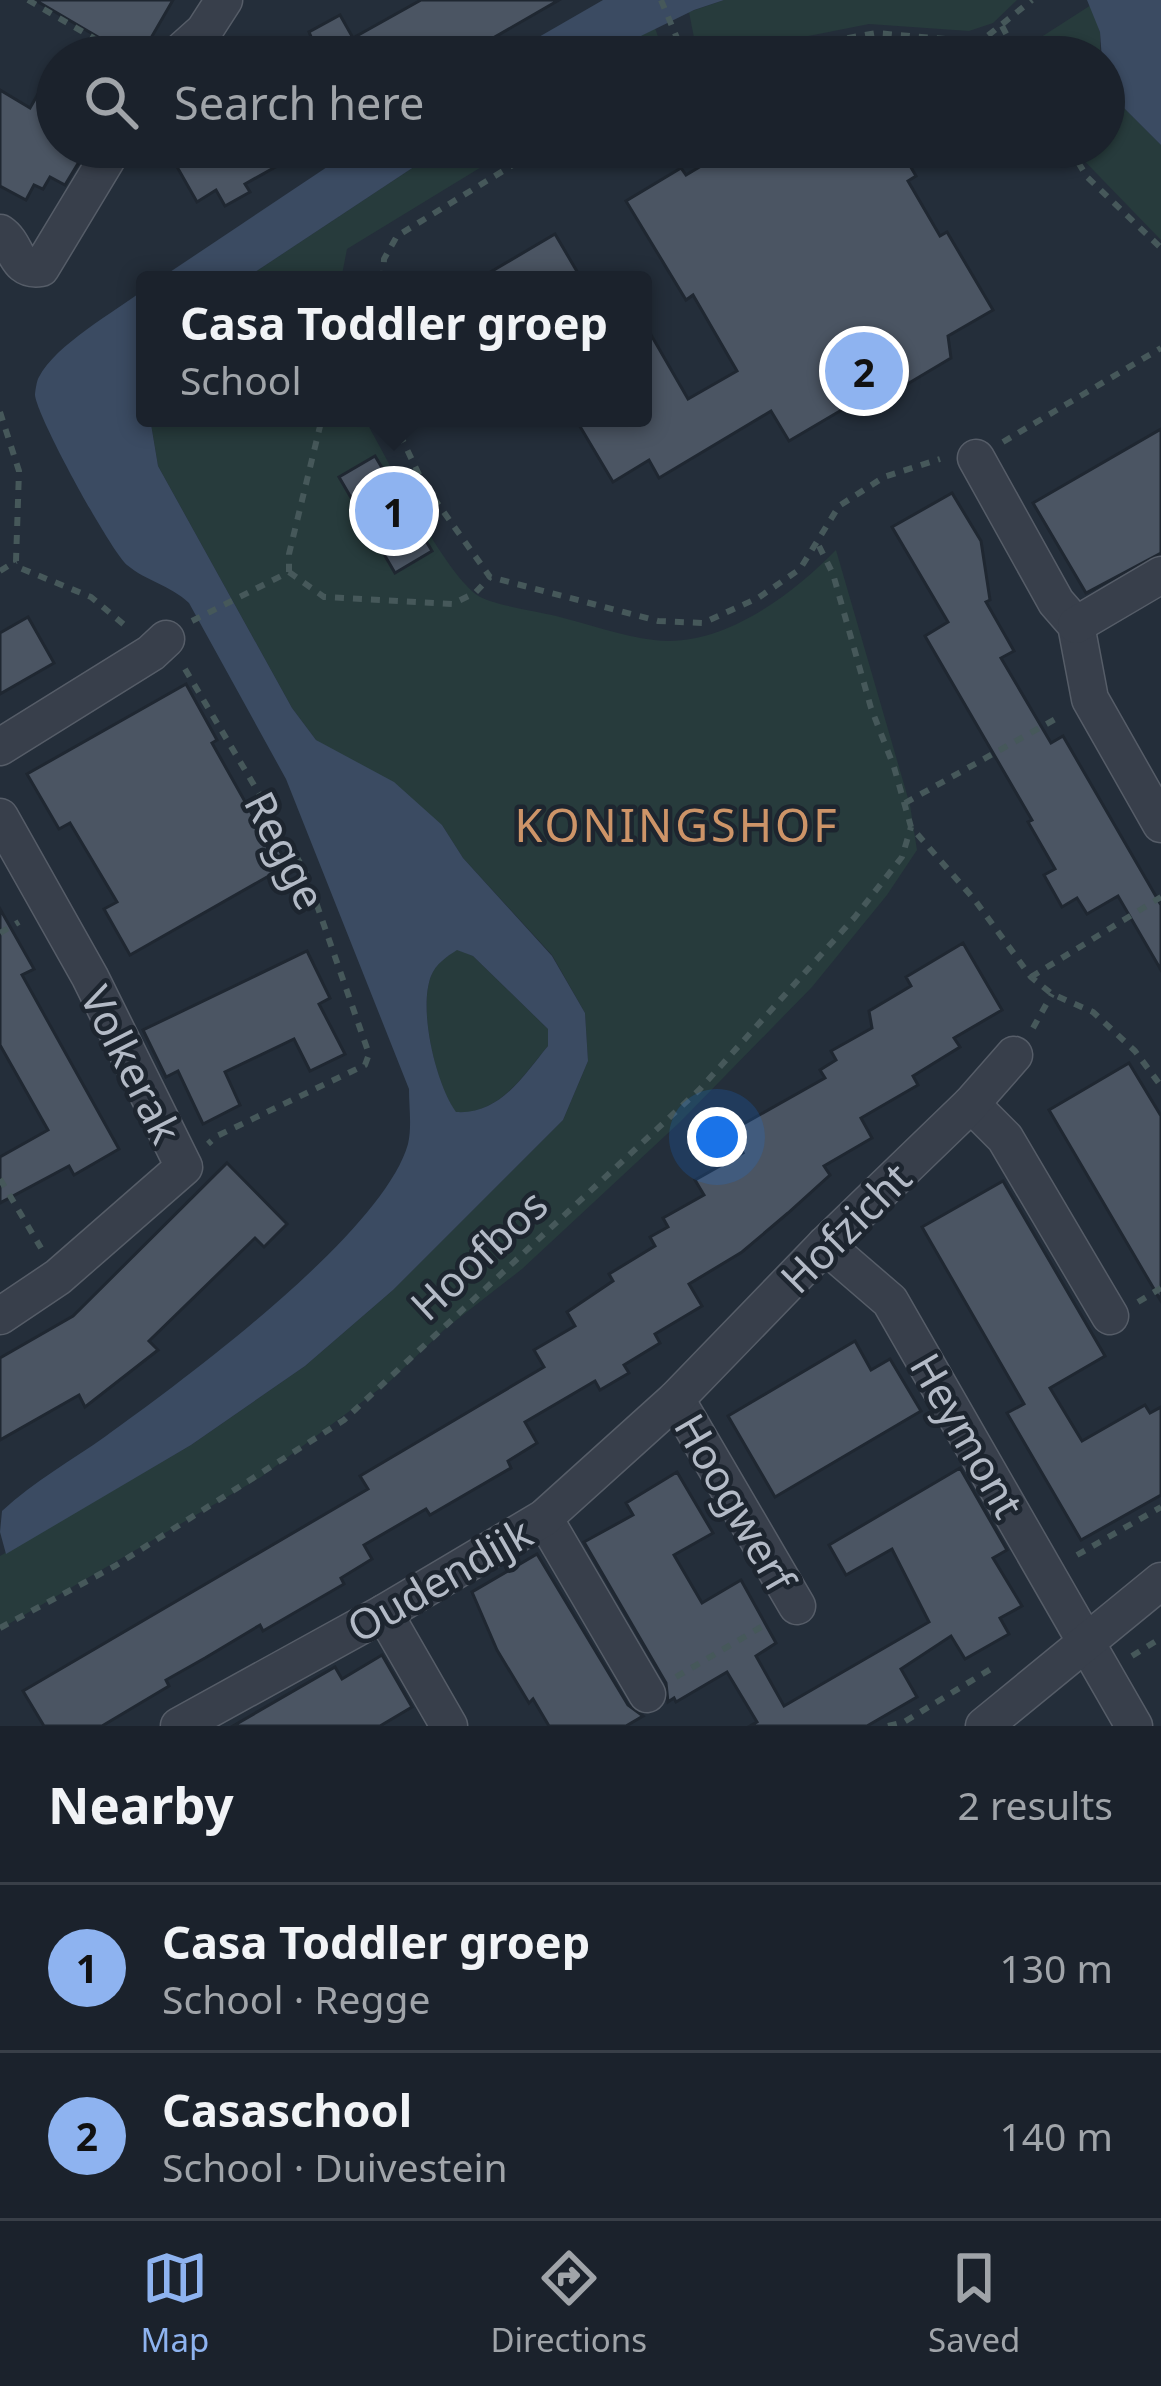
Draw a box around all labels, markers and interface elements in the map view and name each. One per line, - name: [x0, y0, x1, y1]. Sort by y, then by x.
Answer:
- search box: [36, 36, 1125, 168]
- icon: search: [78, 69, 144, 135]
- text: Search here: [174, 72, 424, 133]
- popup: [136, 271, 652, 427]
- text: Casa Toddler groep: [180, 292, 608, 353]
- pin: 2: [825, 326, 903, 416]
- text: School: [180, 353, 301, 406]
- pin: 1: [355, 466, 433, 556]
- street label: Regge: [232, 781, 340, 919]
- district label: KONINGSHOF: [514, 794, 840, 855]
- street label: Volkerak: [68, 976, 196, 1153]
- your location: [687, 1107, 747, 1167]
- street label: Hofzicht: [767, 1149, 923, 1305]
- street label: Hoofbos: [397, 1176, 559, 1332]
- street label: Heymont: [898, 1342, 1038, 1528]
- street label: Hoogwerf: [662, 1403, 811, 1603]
- street label: Oudendijk: [336, 1503, 542, 1655]
- text: Nearby: [48, 1769, 234, 1839]
- text: 2 results: [958, 1778, 1113, 1831]
- text: Casa Toddler groep: [162, 1911, 590, 1972]
- text: 1: [76, 1941, 98, 1994]
- text: 130 m: [999, 1941, 1113, 1994]
- text: School · Regge: [162, 1972, 430, 2025]
- text: Casaschool: [162, 2079, 412, 2140]
- text: 2: [76, 2109, 98, 2162]
- text: 140 m: [999, 2109, 1113, 2162]
- text: School · Duivestein: [162, 2140, 508, 2193]
- tab: Map: [141, 2245, 209, 2362]
- tab: Directions: [490, 2245, 647, 2362]
- tab: Saved: [928, 2245, 1020, 2362]

